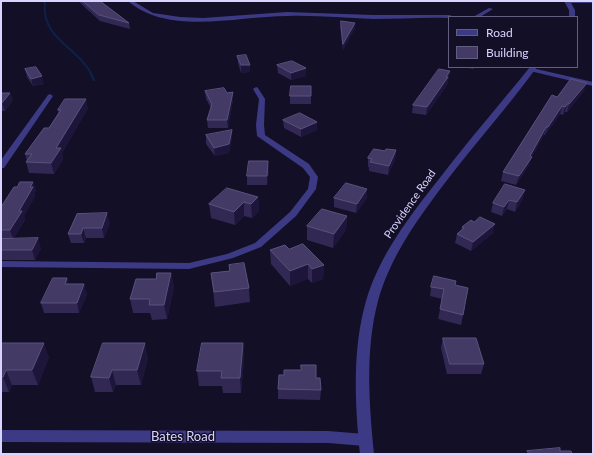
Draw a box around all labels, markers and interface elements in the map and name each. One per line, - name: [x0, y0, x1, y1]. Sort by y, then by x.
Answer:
- legend: [448, 16, 578, 68]
- text: Road: [486, 25, 513, 40]
- text: Building: [486, 45, 529, 60]
- street label: Providence Road: [381, 167, 439, 241]
- street label: Bates Road: [151, 429, 215, 445]

